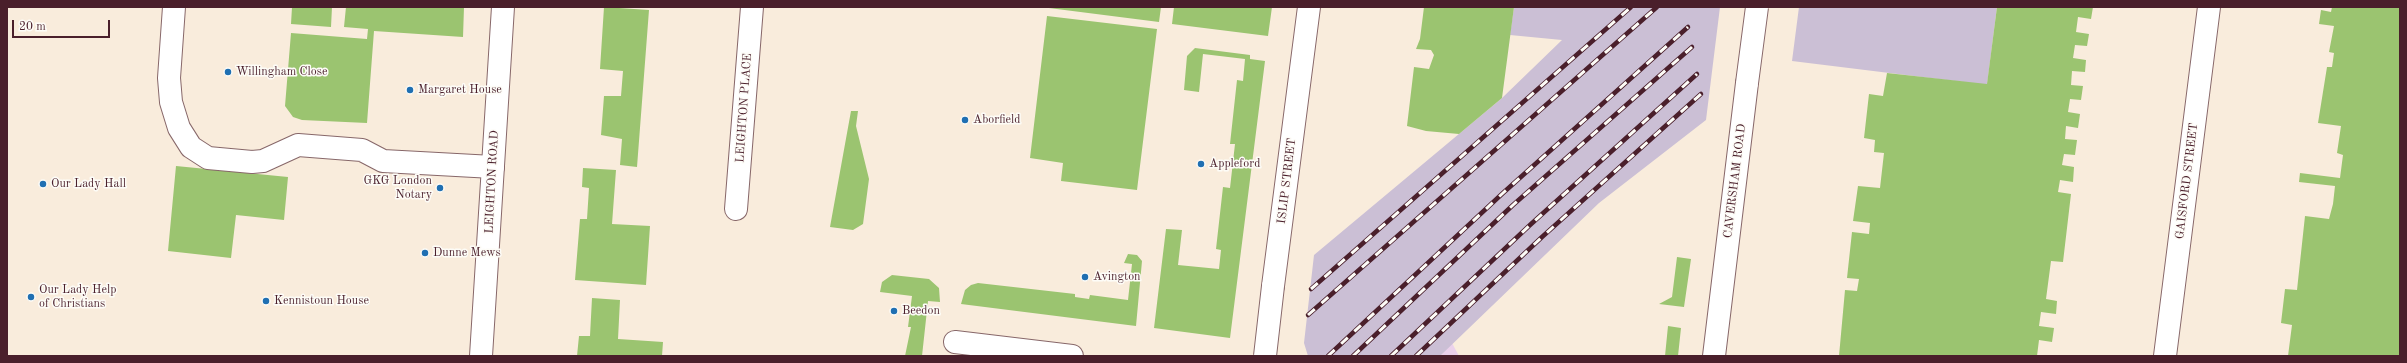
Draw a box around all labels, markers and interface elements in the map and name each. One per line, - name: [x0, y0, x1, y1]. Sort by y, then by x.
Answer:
- scale bar: [14, 12, 112, 38]
- text: 20 m: [19, 21, 46, 33]
- street label: LEIGHTON PLACE: [733, 53, 755, 163]
- place label: Willingham Close: [236, 65, 328, 79]
- marker: Willingham Close: [223, 67, 233, 77]
- place label: Margaret House: [418, 83, 502, 97]
- marker: Margaret House: [405, 85, 415, 95]
- place label: Aborfield: [973, 113, 1021, 127]
- marker: Aborfield: [960, 115, 970, 125]
- street label: GAISFORD STREET: [2173, 122, 2201, 240]
- street label: CAVERSHAM ROAD: [1721, 123, 1749, 239]
- street label: LEIGHTON ROAD: [482, 130, 502, 234]
- street label: ISLIP STREET: [1275, 137, 1299, 225]
- place label: Appleford: [1209, 157, 1260, 171]
- marker: Appleford: [1196, 159, 1206, 169]
- place label: GKG London Notary: [364, 174, 432, 202]
- place label: Our Lady Hall: [51, 177, 126, 191]
- marker: Our Lady Hall: [38, 179, 48, 189]
- marker: GKG London Notary: [435, 183, 445, 193]
- place label: Dunne Mews: [433, 246, 501, 260]
- marker: Dunne Mews: [420, 248, 430, 258]
- place label: Avington: [1093, 270, 1141, 284]
- marker: Avington: [1080, 272, 1090, 282]
- place label: Our Lady Help of Christians: [39, 283, 116, 311]
- marker: Our Lady Help of Christians: [26, 292, 36, 302]
- place label: Kennistoun House: [274, 294, 369, 308]
- marker: Kennistoun House: [261, 296, 271, 306]
- place label: Beedon: [902, 304, 940, 318]
- marker: Beedon: [889, 306, 899, 316]

